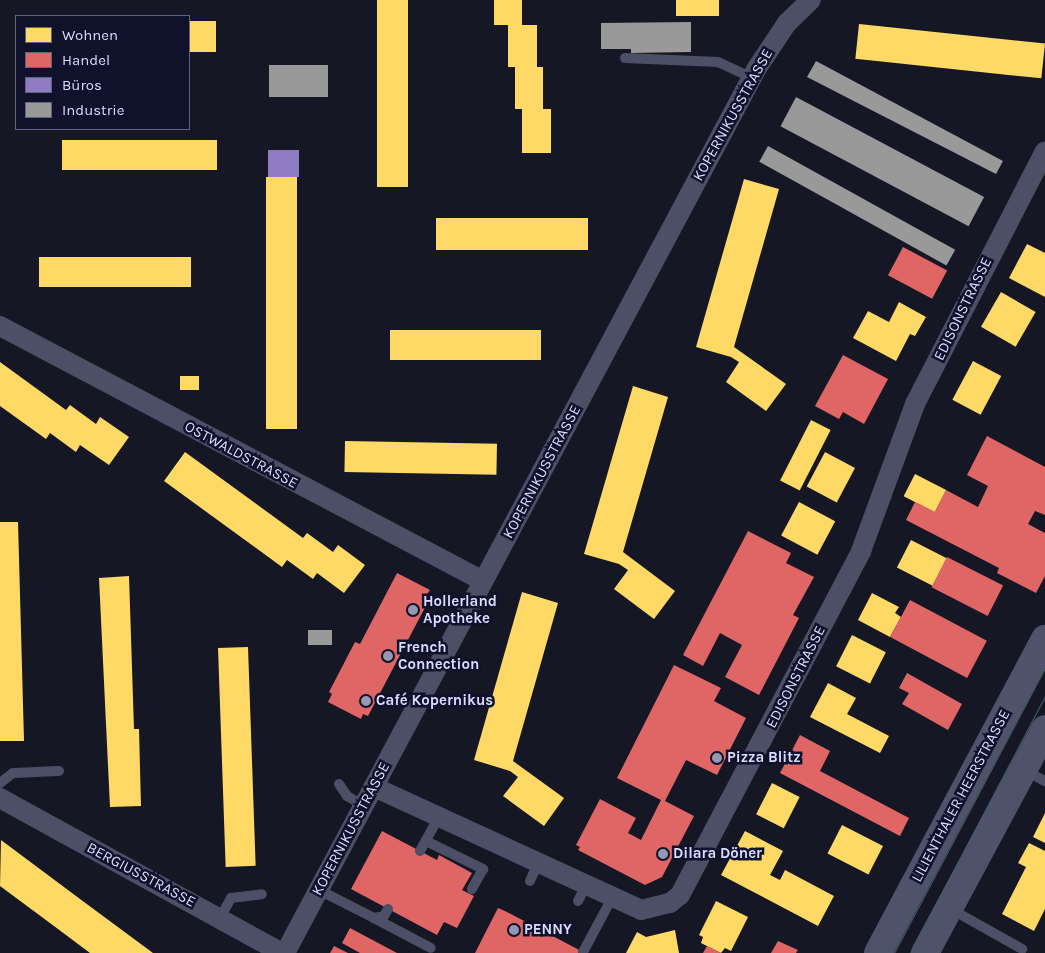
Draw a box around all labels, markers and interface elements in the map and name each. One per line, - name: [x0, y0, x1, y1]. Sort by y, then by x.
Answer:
- legend: [15, 15, 190, 130]
- text: Wohnen: [62, 26, 118, 44]
- street label: KOPERNIKUSSTRASSE: [689, 46, 777, 184]
- text: Handel: [62, 51, 110, 69]
- text: Büros: [62, 76, 102, 94]
- text: Industrie: [62, 101, 124, 119]
- street label: EDISONSTRASSE: [930, 255, 996, 363]
- street label: KOPERNIKUSSTRASSE: [499, 402, 585, 542]
- street label: OSTWALDSTRASSE: [181, 418, 301, 492]
- place label: Hollerland Apotheke: [423, 592, 497, 627]
- marker: Hollerland Apotheke: [407, 604, 419, 616]
- street label: EDISONSTRASSE: [762, 623, 830, 731]
- place label: French Connection: [398, 638, 479, 673]
- marker: French Connection: [382, 650, 394, 662]
- place label: Café Kopernikus: [376, 692, 493, 710]
- marker: Café Kopernikus: [360, 695, 372, 707]
- street label: LILIENTHALER HEERSTRASSE: [908, 707, 1014, 885]
- place label: Pizza Blitz: [727, 749, 801, 767]
- marker: Pizza Blitz: [711, 752, 723, 764]
- street label: KOPERNIKUSSTRASSE: [308, 759, 394, 899]
- street label: BERGIUSSTRASSE: [84, 839, 198, 911]
- place label: Dilara Döner: [673, 845, 762, 863]
- marker: Dilara Döner: [657, 848, 669, 860]
- place label: PENNY: [524, 921, 572, 939]
- marker: PENNY: [508, 924, 520, 936]

